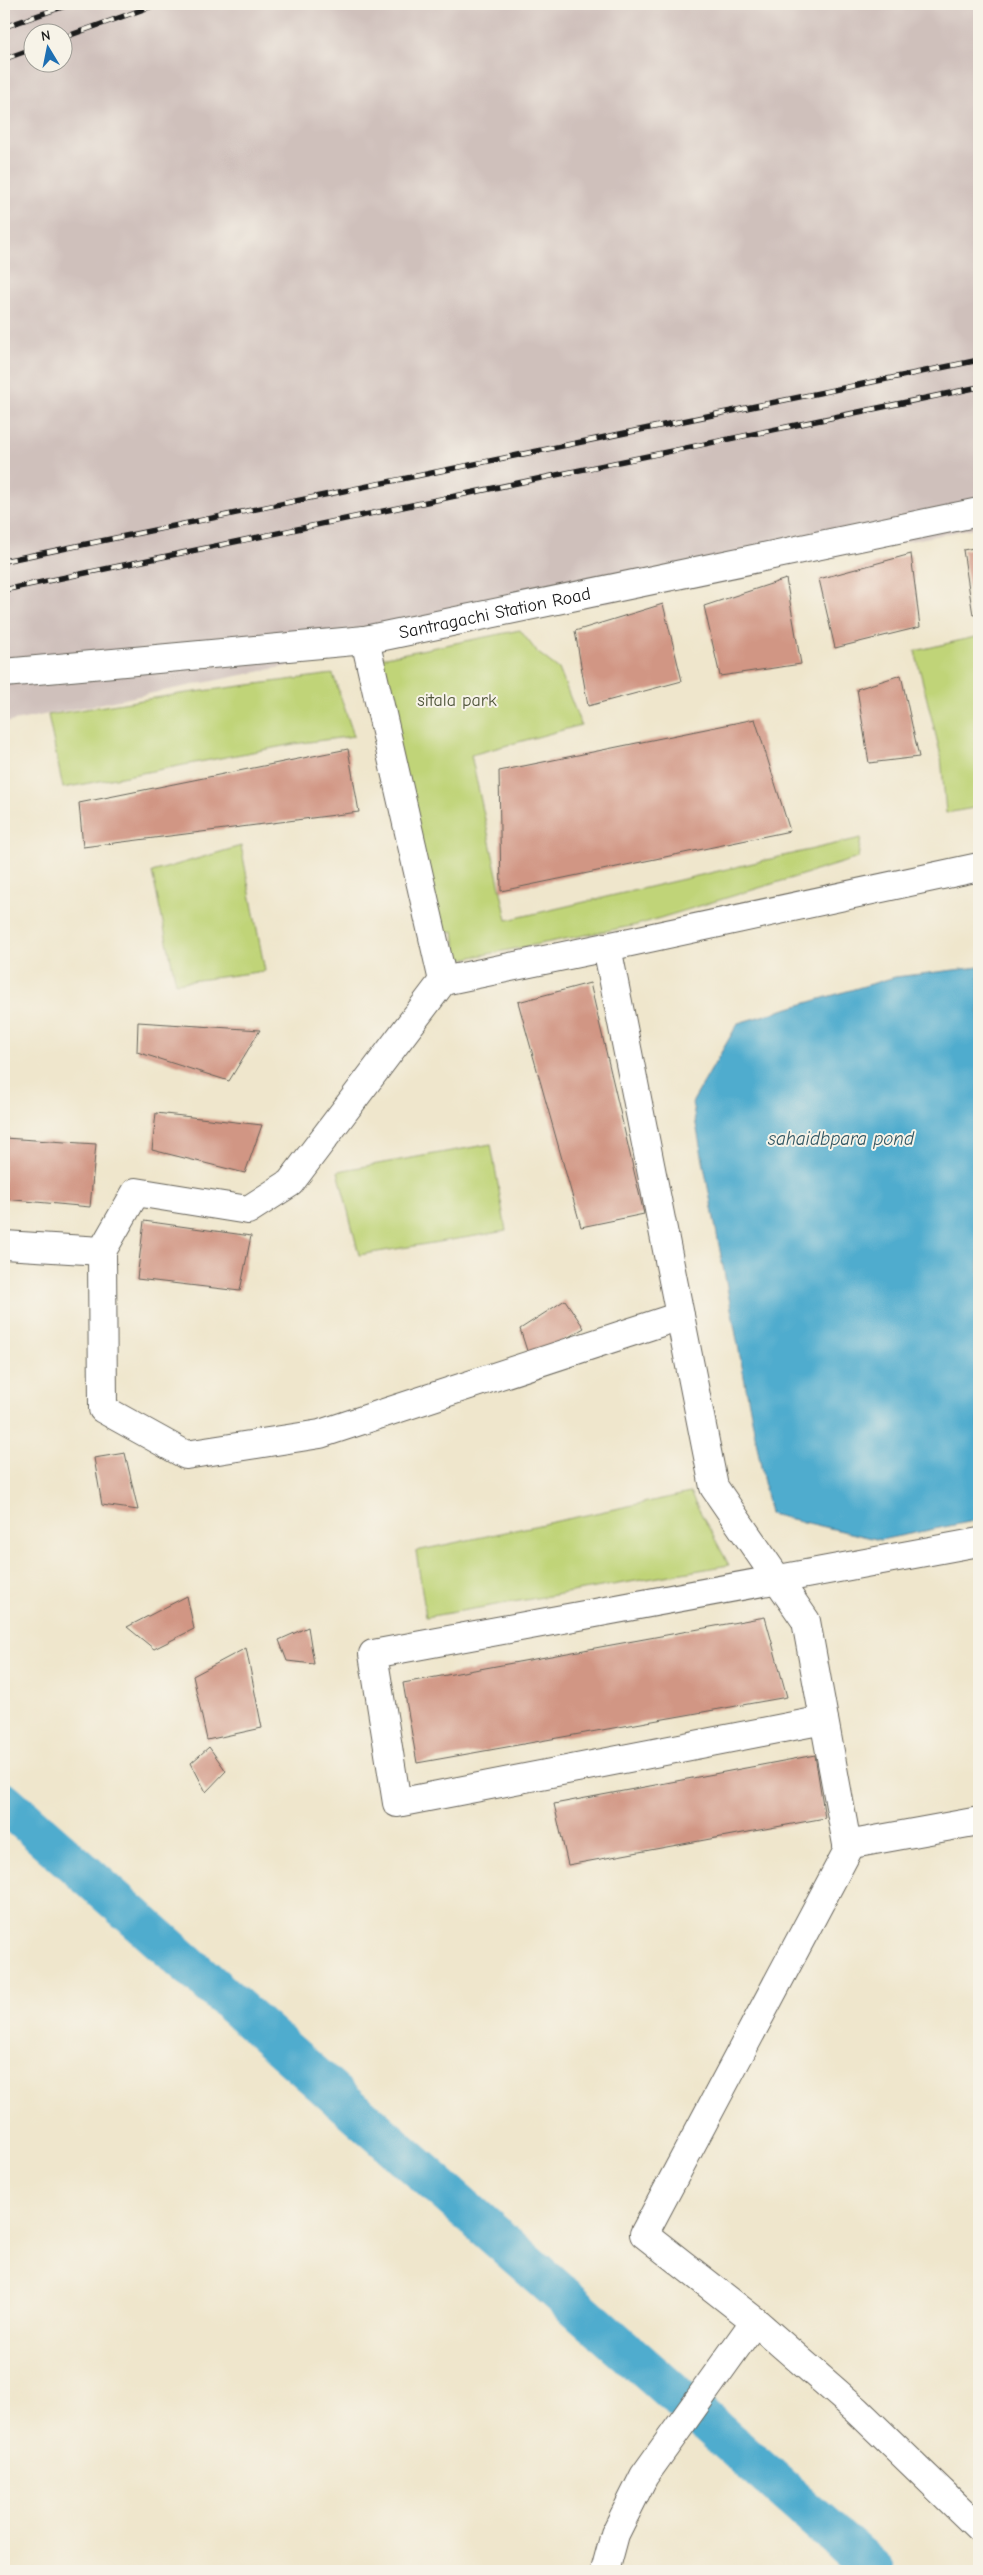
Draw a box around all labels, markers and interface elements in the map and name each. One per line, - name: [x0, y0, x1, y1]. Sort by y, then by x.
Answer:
- north arrow: [22, 22, 72, 72]
- text: N: [40, 27, 52, 45]
- street label: Santragachi Station Road: [397, 583, 593, 644]
- park label: sitala park: [417, 690, 497, 711]
- water label: sahaidbpara pond: [767, 1128, 915, 1150]

